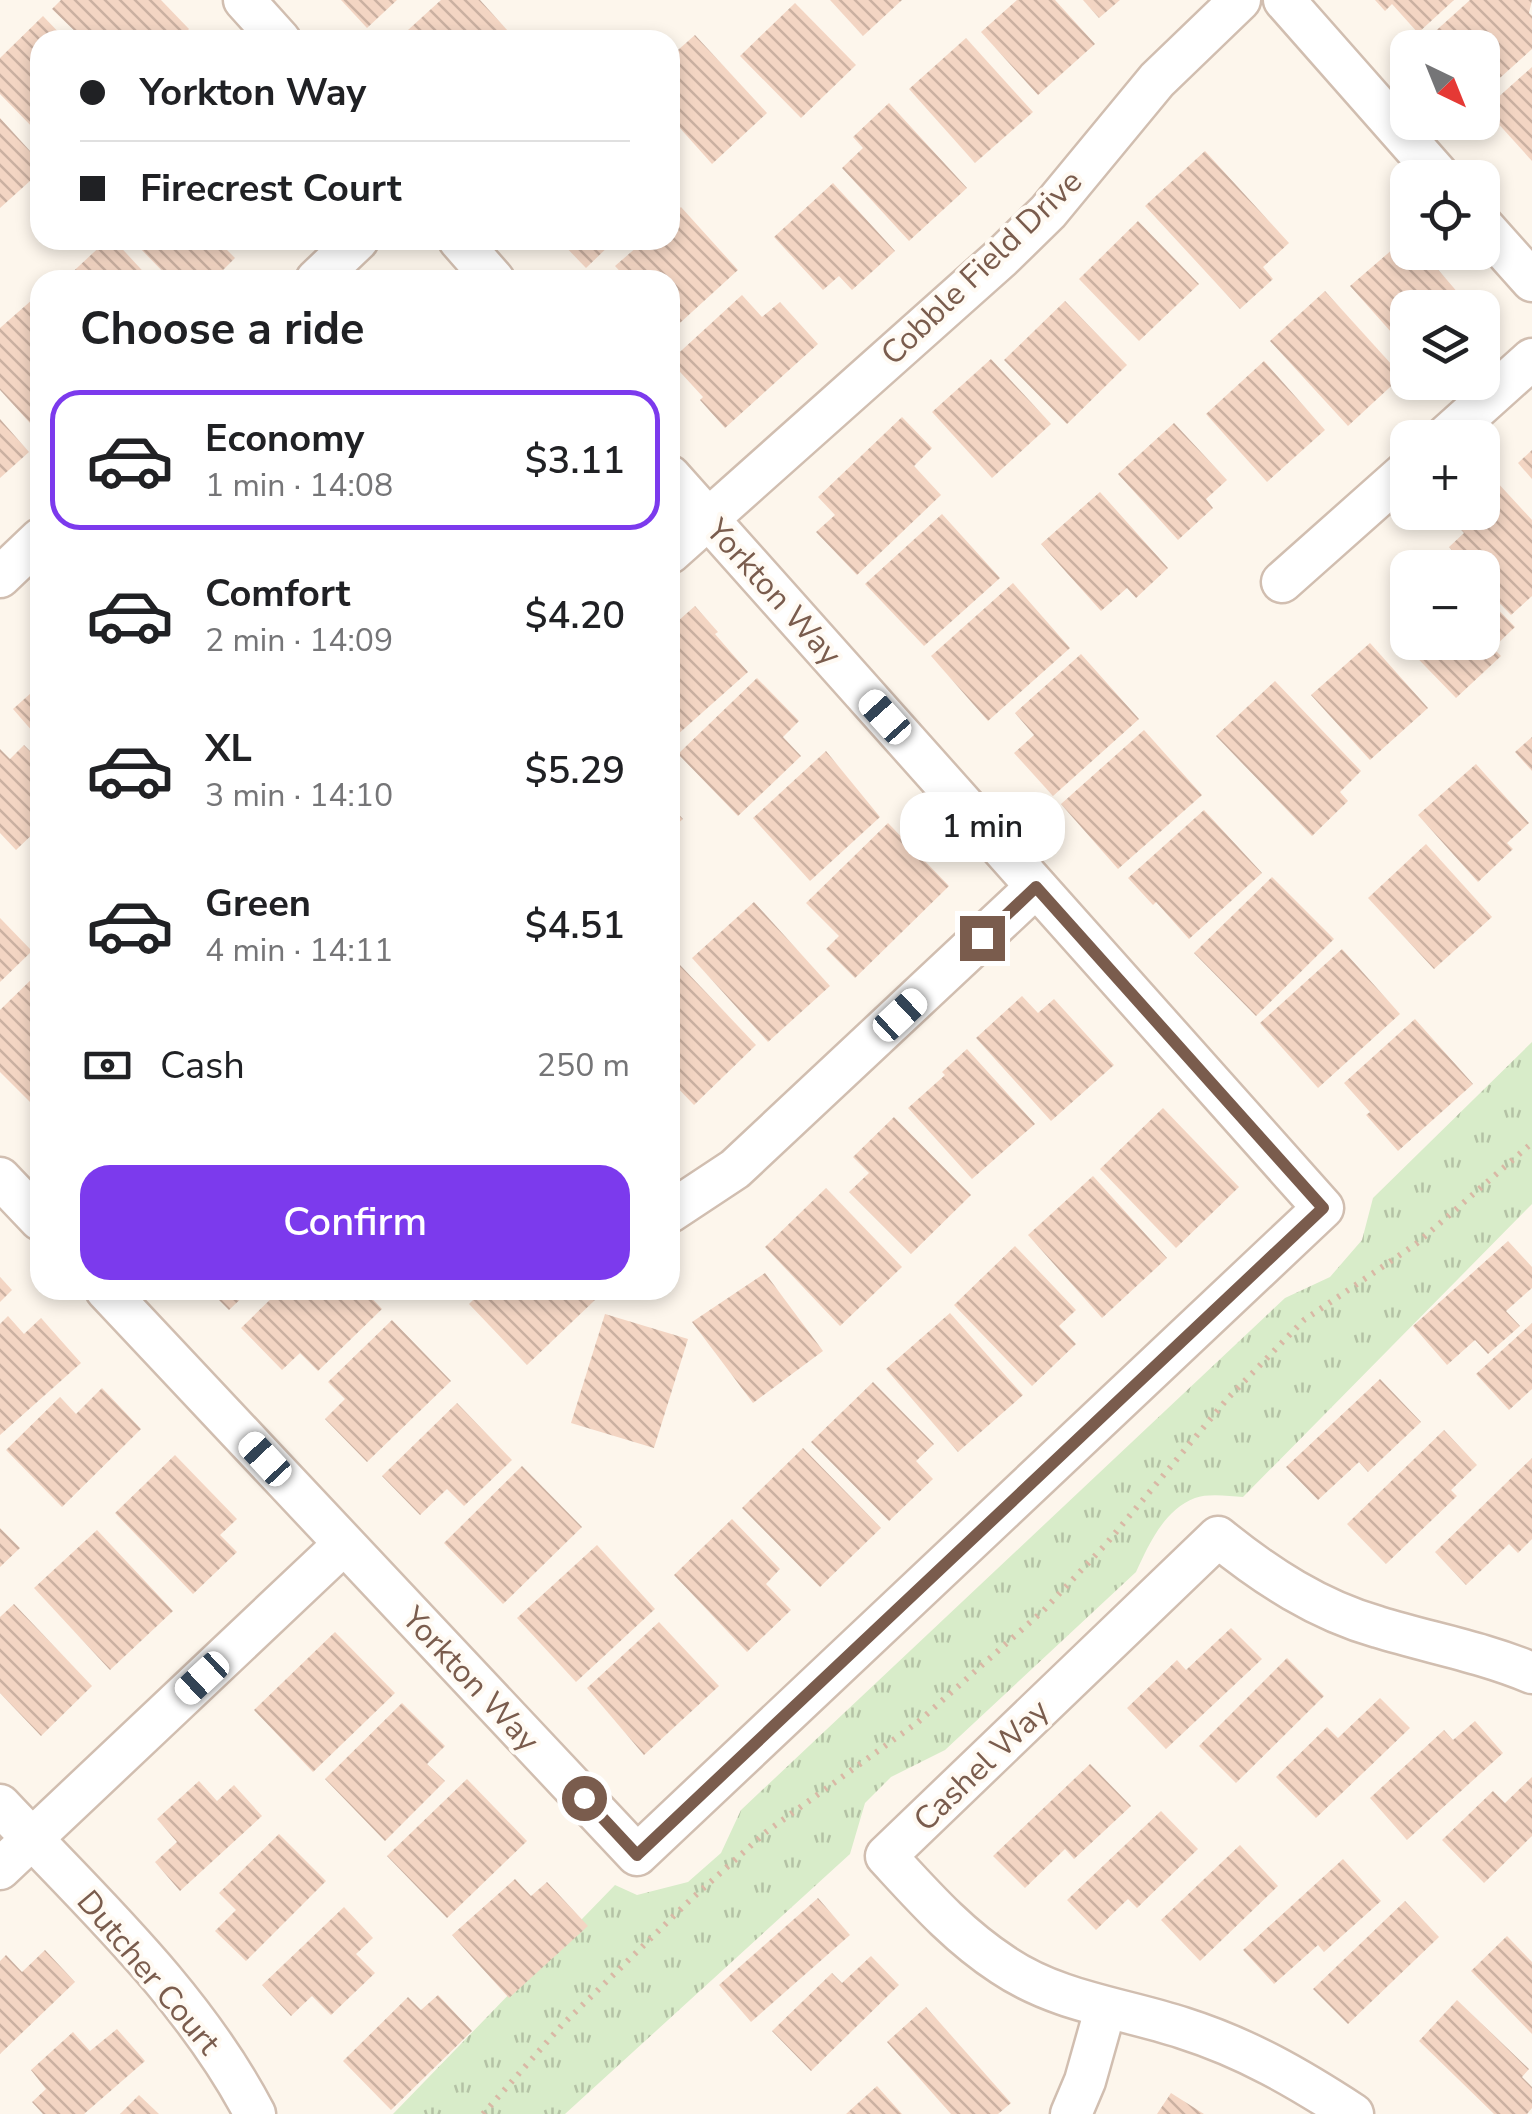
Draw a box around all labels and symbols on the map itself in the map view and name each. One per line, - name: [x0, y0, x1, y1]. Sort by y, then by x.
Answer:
- north arrow: [1390, 30, 1500, 140]
- street label: Cobble Field Drive: [871, 160, 1091, 375]
- street label: Yorkton Way: [696, 509, 851, 675]
- car: [854, 685, 916, 749]
- callout: 1 min: [900, 793, 1064, 863]
- route end: [960, 916, 1005, 961]
- car: [868, 984, 932, 1046]
- car: [234, 1427, 296, 1491]
- street label: Yorkton Way: [392, 1597, 549, 1761]
- car: [170, 1647, 234, 1709]
- street label: Cashel Way: [904, 1689, 1059, 1841]
- route start: [562, 1776, 607, 1821]
- street label: Dutcher Court: [67, 1881, 231, 2064]

